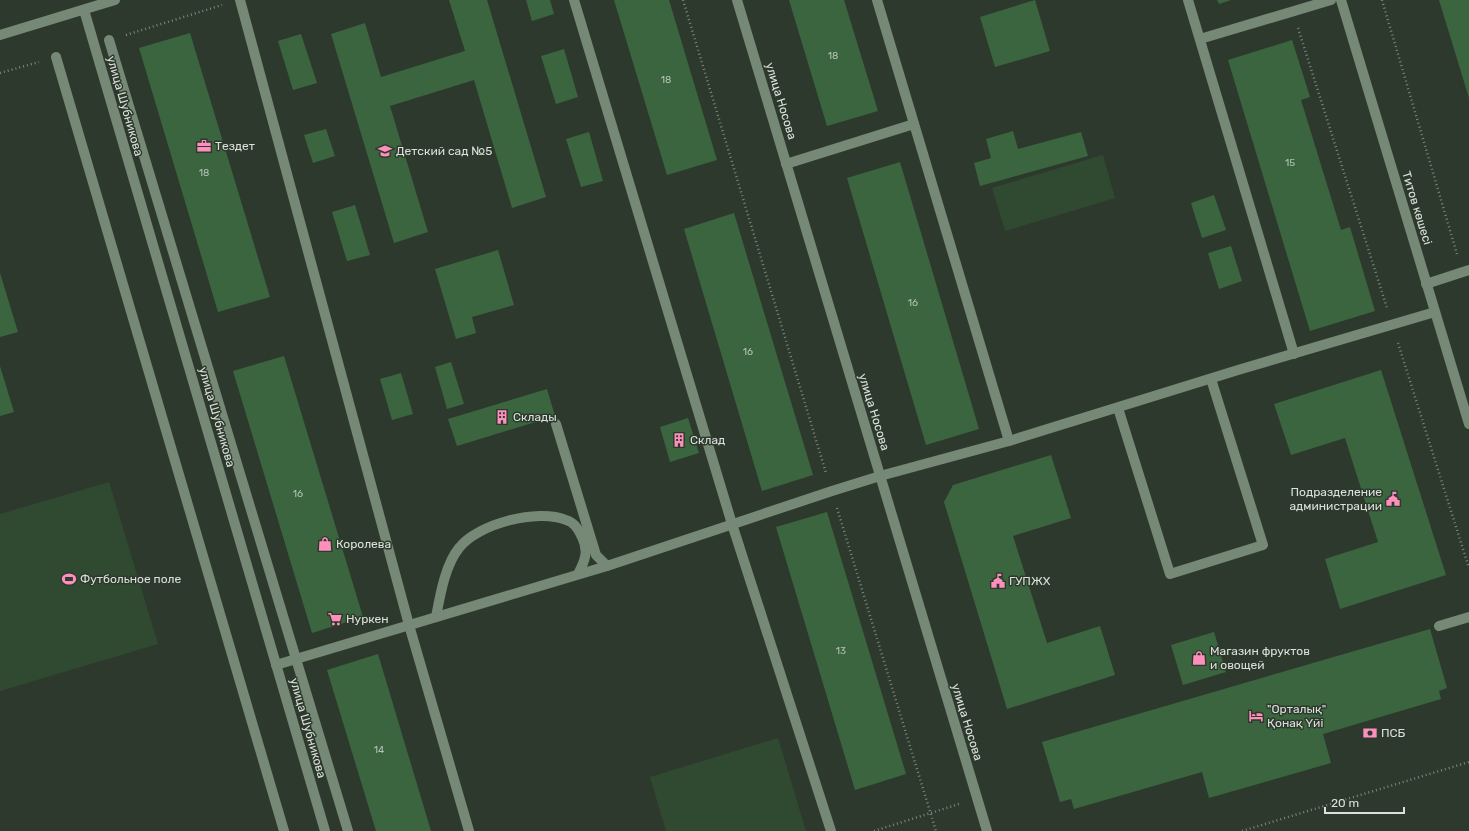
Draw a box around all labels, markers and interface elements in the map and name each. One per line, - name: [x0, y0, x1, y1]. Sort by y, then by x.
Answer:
- house number: 18: [828, 50, 838, 62]
- street label: улица Шубникова: [104, 54, 146, 158]
- street label: улица Носова: [763, 61, 799, 141]
- house number: 18: [661, 74, 671, 86]
- office icon: Тездет: [196, 138, 212, 154]
- place label: Тездет: [215, 139, 255, 153]
- school or university icon: Детский сад №5: [377, 143, 393, 159]
- place label: Детский сад №5: [396, 144, 492, 158]
- house number: 15: [1285, 157, 1295, 169]
- house number: 18: [199, 167, 209, 179]
- street label: Титов көшесі: [1399, 170, 1435, 246]
- house number: 16: [908, 297, 918, 309]
- house number: 16: [743, 346, 753, 358]
- street label: улица Шубникова: [196, 365, 238, 469]
- street label: улица Носова: [856, 372, 892, 452]
- building icon: Склады: [494, 409, 510, 425]
- place label: Склады: [513, 410, 557, 424]
- building icon: Склад: [671, 432, 687, 448]
- place label: Склад: [690, 433, 725, 447]
- place label: Подразделение администрации: [1289, 485, 1382, 513]
- house number: 16: [293, 488, 303, 500]
- public building icon: Подразделение администрации: [1385, 491, 1401, 507]
- shop icon: Королева: [317, 536, 333, 552]
- place label: Королева: [336, 537, 391, 551]
- sports icon: Футбольное поле: [61, 571, 77, 587]
- place label: Футбольное поле: [80, 572, 181, 586]
- public building icon: ГУПЖХ: [990, 573, 1006, 589]
- place label: ГУПЖХ: [1009, 574, 1051, 588]
- supermarket icon: Нуркен: [327, 611, 343, 627]
- place label: Нуркен: [346, 612, 388, 626]
- place label: Магазин фруктов и овощей: [1210, 644, 1310, 672]
- house number: 13: [836, 645, 846, 657]
- shop icon: Магазин фруктов и овощей: [1191, 650, 1207, 666]
- street label: улица Шубникова: [287, 676, 329, 780]
- street label: улица Носова: [949, 682, 985, 762]
- place label: "Орталық" Қонақ Үйі: [1267, 702, 1326, 730]
- hotel icon: "Орталық" Қонақ Үйі: [1248, 708, 1264, 724]
- bank icon: ПСБ: [1362, 725, 1378, 741]
- place label: ПСБ: [1381, 726, 1406, 740]
- house number: 14: [374, 744, 384, 756]
- scale bar: [1325, 789, 1404, 815]
- text: 20 m: [1331, 796, 1359, 810]

